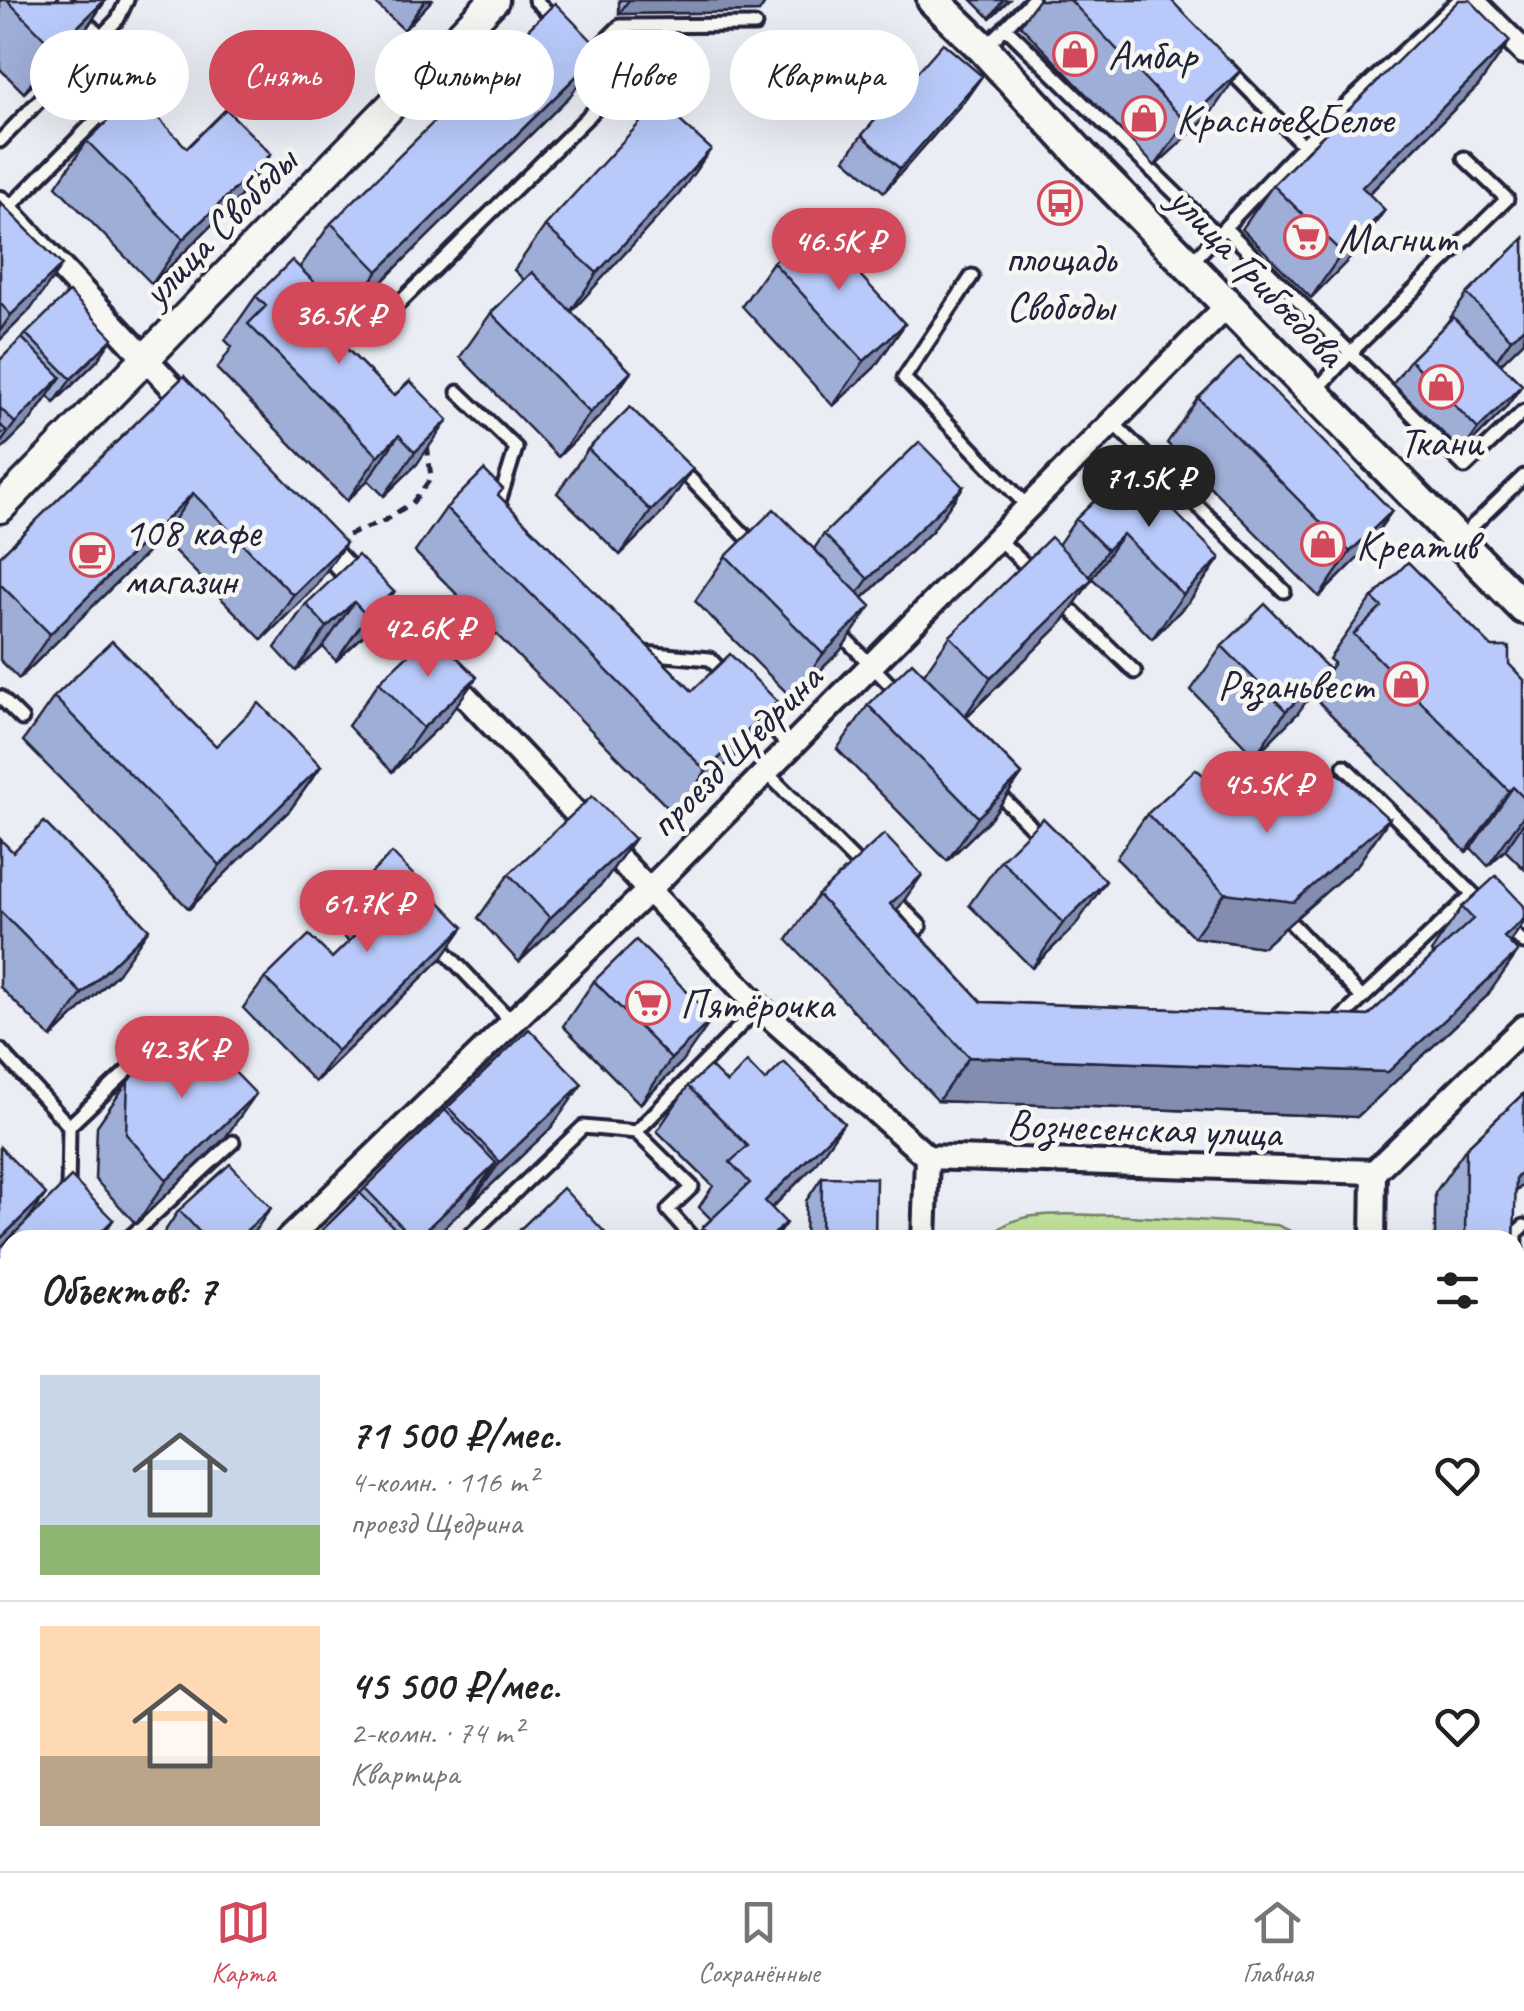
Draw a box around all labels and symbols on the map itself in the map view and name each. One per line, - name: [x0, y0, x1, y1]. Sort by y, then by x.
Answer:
- place label: Амбар: [1108, 29, 1200, 82]
- shop icon: Амбар: [1052, 31, 1098, 77]
- place label: Красное&Белое: [1176, 93, 1396, 146]
- shop icon: Красное&Белое: [1121, 95, 1167, 141]
- street label: улица Свободы: [128, 134, 310, 320]
- street label: улица Грибоедова: [1155, 172, 1359, 380]
- bus stop icon: площадь Свободы: [1037, 180, 1083, 226]
- pin: 46.5K ₽: [747, 208, 931, 293]
- place label: Магнит: [1338, 212, 1459, 265]
- supermarket icon: Магнит: [1283, 214, 1329, 260]
- place label: площадь Свободы: [1005, 232, 1118, 333]
- pin: 36.5K ₽: [247, 282, 431, 367]
- shop icon: Ткани: [1418, 364, 1464, 410]
- place label: Ткани: [1399, 416, 1485, 469]
- pin: 71.5K ₽: [1057, 445, 1241, 530]
- place label: 108 кафе магазин: [124, 506, 262, 607]
- place label: Креатив: [1356, 519, 1485, 572]
- shop icon: Креатив: [1300, 521, 1346, 567]
- cafe icon: 108 кафе магазин: [69, 532, 115, 578]
- pin: 42.6K ₽: [336, 595, 520, 680]
- street label: проезд Щедрина: [637, 650, 836, 850]
- place label: Рязаньвест: [1218, 659, 1375, 712]
- shop icon: Рязаньвест: [1383, 661, 1429, 707]
- pin: 45.5K ₽: [1175, 751, 1359, 836]
- pin: 61.7K ₽: [275, 870, 459, 955]
- place label: Пятёрочка: [680, 978, 837, 1031]
- supermarket icon: Пятёрочка: [625, 980, 671, 1026]
- pin: 42.3K ₽: [90, 1016, 274, 1101]
- street label: Вознесенская улица: [1006, 1097, 1285, 1160]

